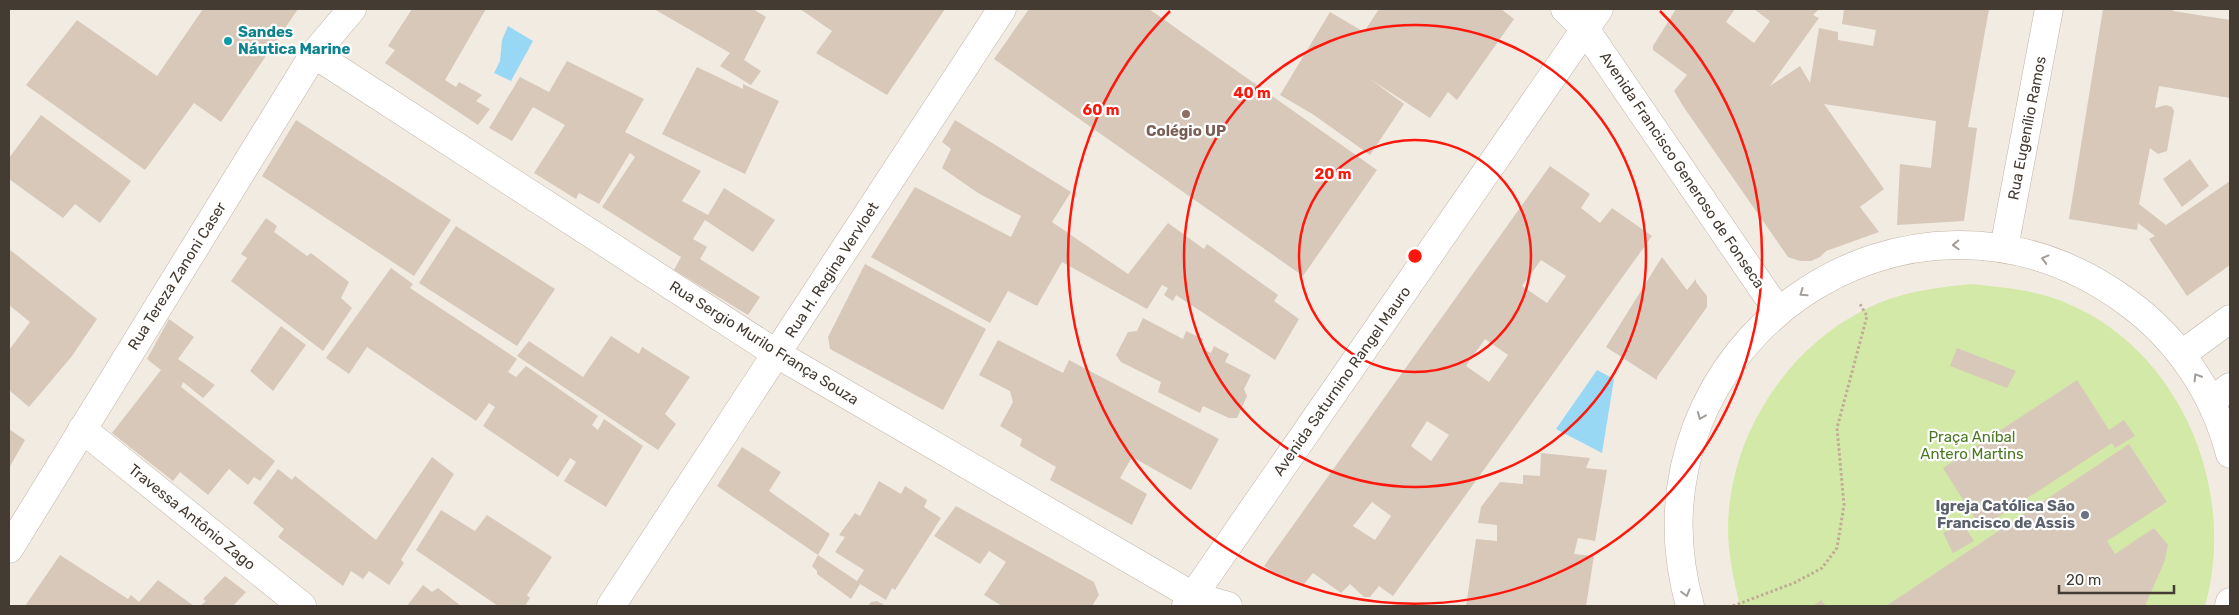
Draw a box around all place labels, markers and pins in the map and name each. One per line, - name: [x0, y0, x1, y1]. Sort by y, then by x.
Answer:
- place label: Sandes Náutica Marine: [238, 23, 350, 58]
- marker: Sandes Náutica Marine: [222, 35, 234, 47]
- marker: Colégio UP: [1180, 108, 1192, 120]
- place label: Colégio UP: [1146, 122, 1226, 140]
- centre of rings: [1406, 247, 1424, 265]
- place label: Igreja Católica São Francisco de Assis: [1935, 497, 2075, 532]
- marker: Igreja Católica São Francisco de Assis: [2079, 509, 2091, 521]

